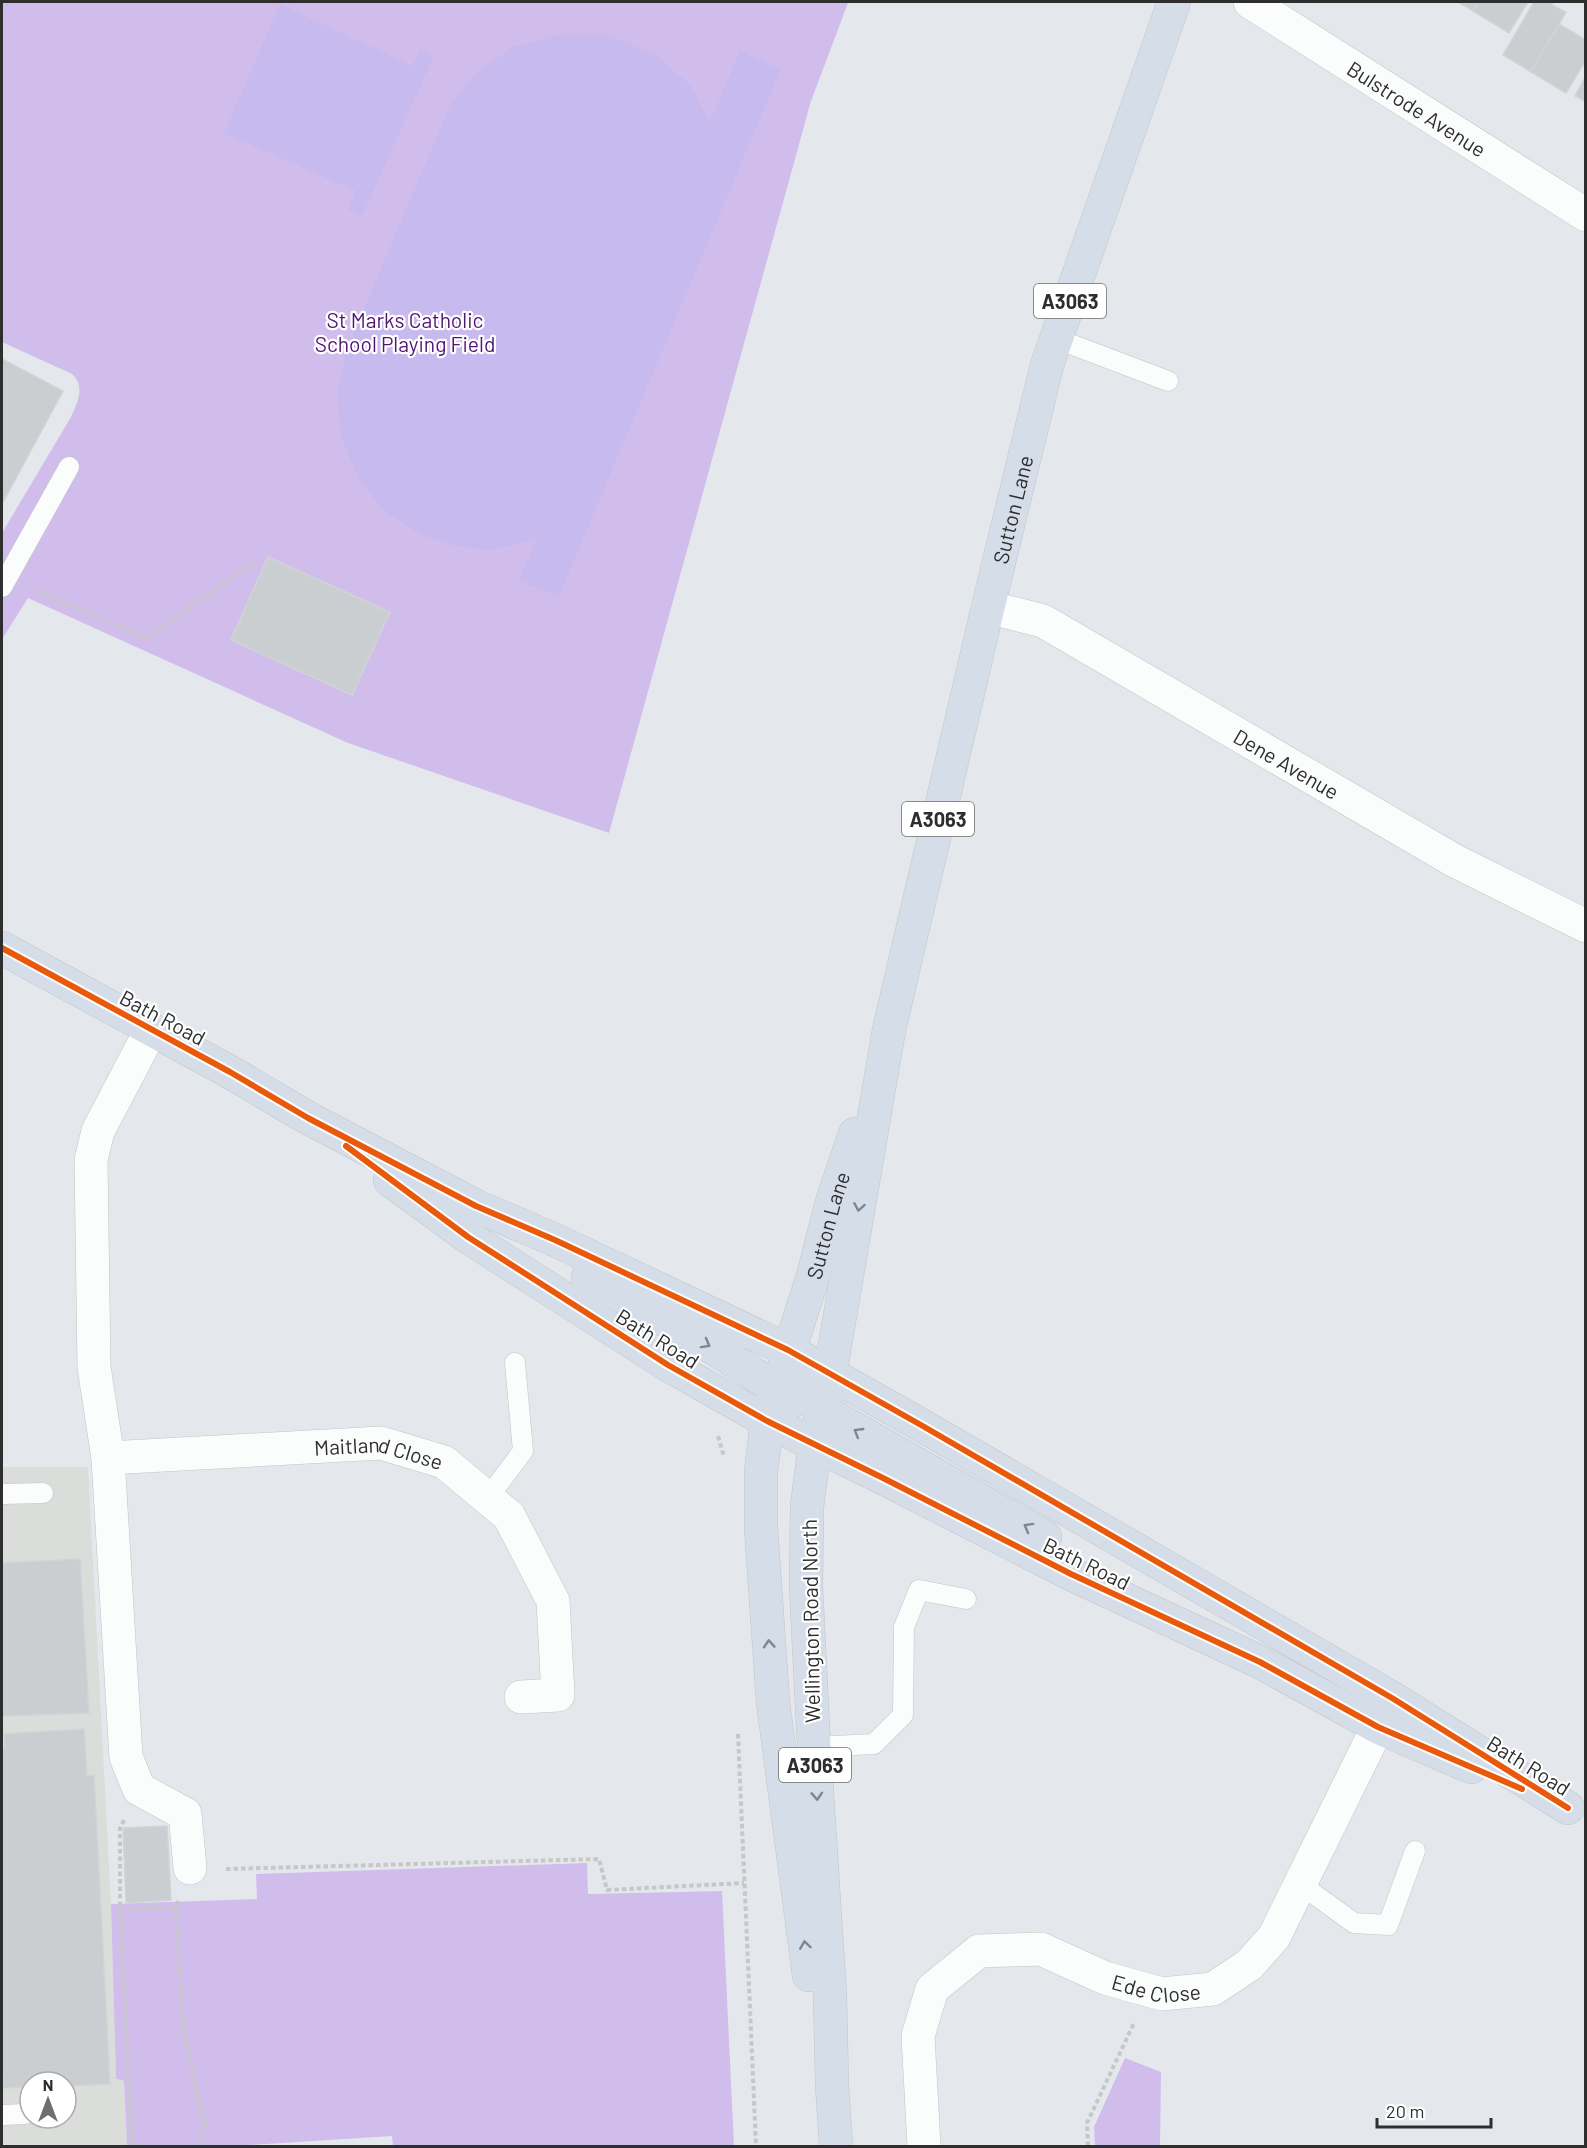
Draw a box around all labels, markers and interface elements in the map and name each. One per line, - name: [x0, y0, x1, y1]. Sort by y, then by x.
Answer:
- street label: Bulstrode Avenue: [1343, 55, 1491, 161]
- road number: A3063: [1034, 284, 1106, 318]
- park label: St Marks Catholic School Playing Field: [315, 307, 495, 356]
- street label: Sutton Lane: [987, 453, 1037, 566]
- street label: Dene Avenue: [1230, 723, 1344, 803]
- road number: A3063: [902, 802, 974, 836]
- street label: Bath Road: [116, 984, 210, 1050]
- street label: Sutton Lane: [800, 1168, 854, 1282]
- one-way arrow: [853, 1202, 865, 1212]
- street label: Bath Road: [612, 1303, 704, 1373]
- one-way arrow: [700, 1337, 710, 1348]
- one-way arrow: [854, 1427, 864, 1439]
- street label: Maitland Close: [313, 1431, 446, 1474]
- street label: Wellington Road North: [796, 1519, 824, 1723]
- one-way arrow: [1024, 1523, 1034, 1534]
- street label: Bath Road: [1040, 1531, 1134, 1595]
- one-way arrow: [763, 1639, 776, 1648]
- street label: Bath Road: [1483, 1730, 1575, 1800]
- road number: A3063: [779, 1748, 851, 1782]
- one-way arrow: [810, 1792, 823, 1801]
- one-way arrow: [799, 1941, 812, 1950]
- street label: Ede Close: [1109, 1968, 1202, 2006]
- north arrow: [18, 2070, 78, 2130]
- text: N: [43, 2075, 53, 2094]
- scale bar: [1377, 2091, 1491, 2129]
- text: 20 m: [1386, 2100, 1424, 2122]

